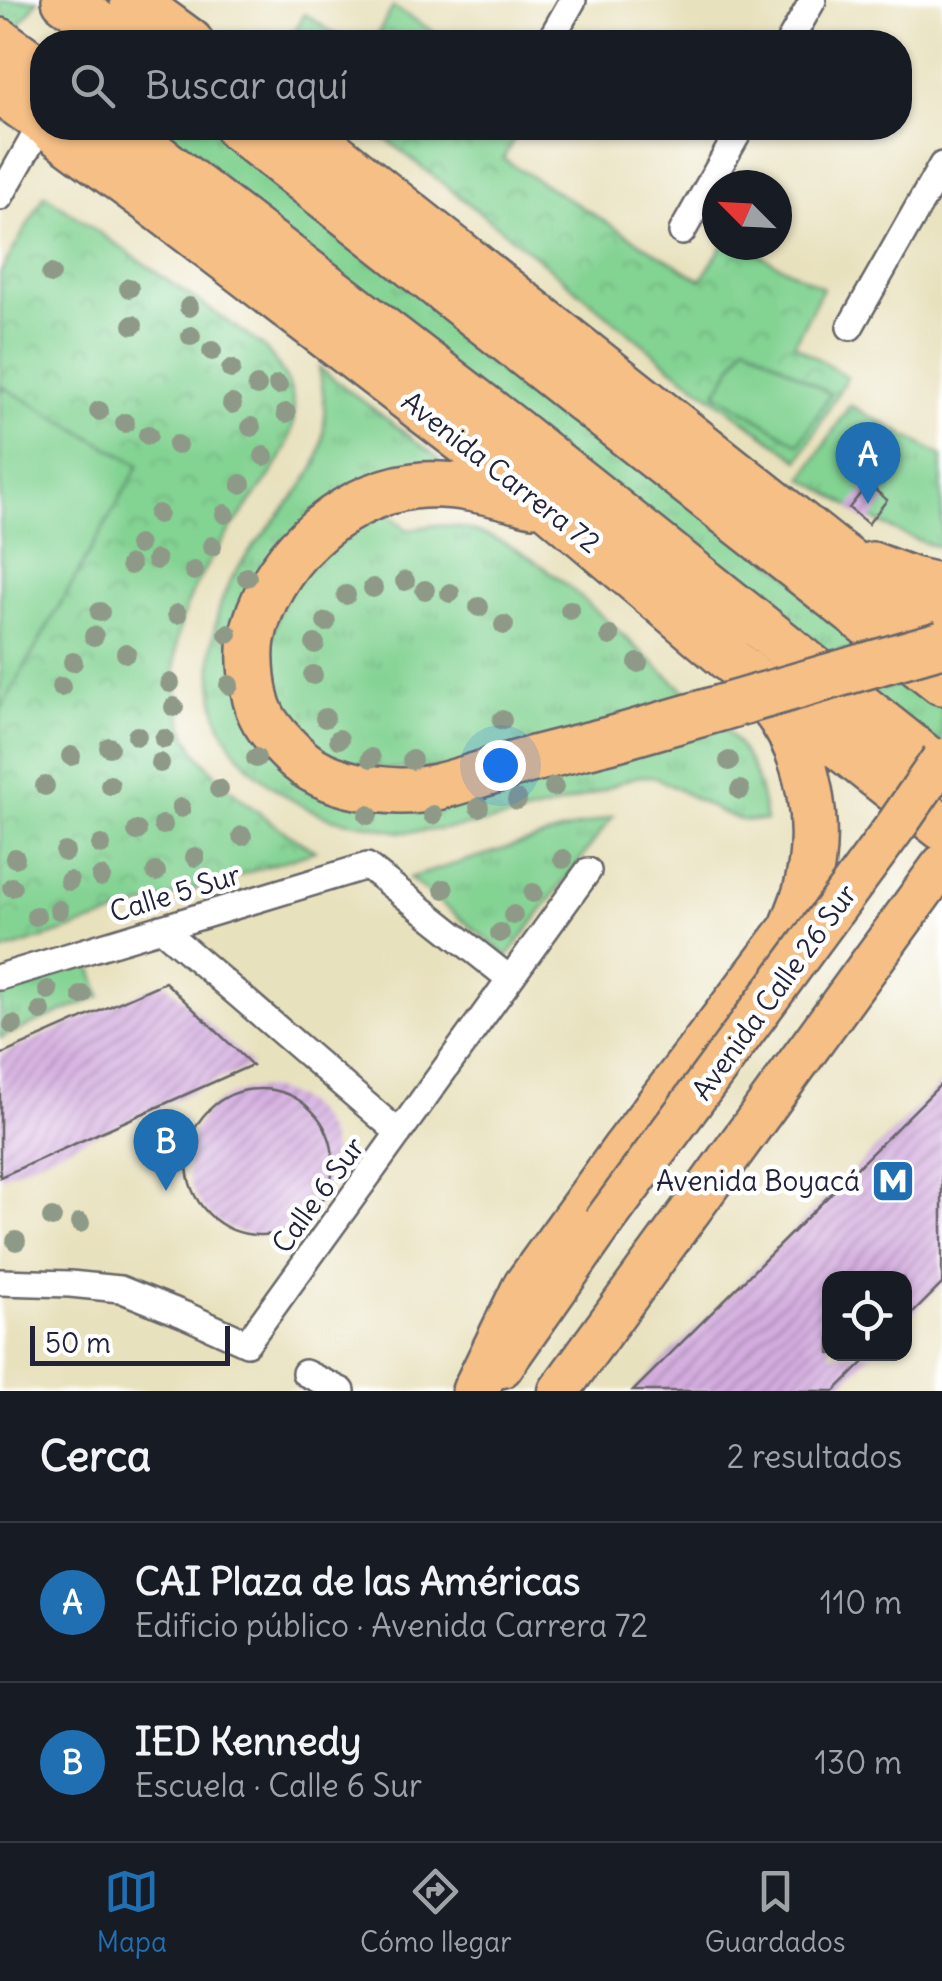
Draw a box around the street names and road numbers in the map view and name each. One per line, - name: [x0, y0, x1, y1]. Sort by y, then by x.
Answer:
- street label: Avenida Carrera 72: [394, 383, 608, 561]
- street label: Calle 5 Sur: [105, 856, 245, 930]
- street label: Avenida Calle 26 Sur: [684, 877, 864, 1107]
- street label: Calle 6 Sur: [264, 1130, 372, 1260]

